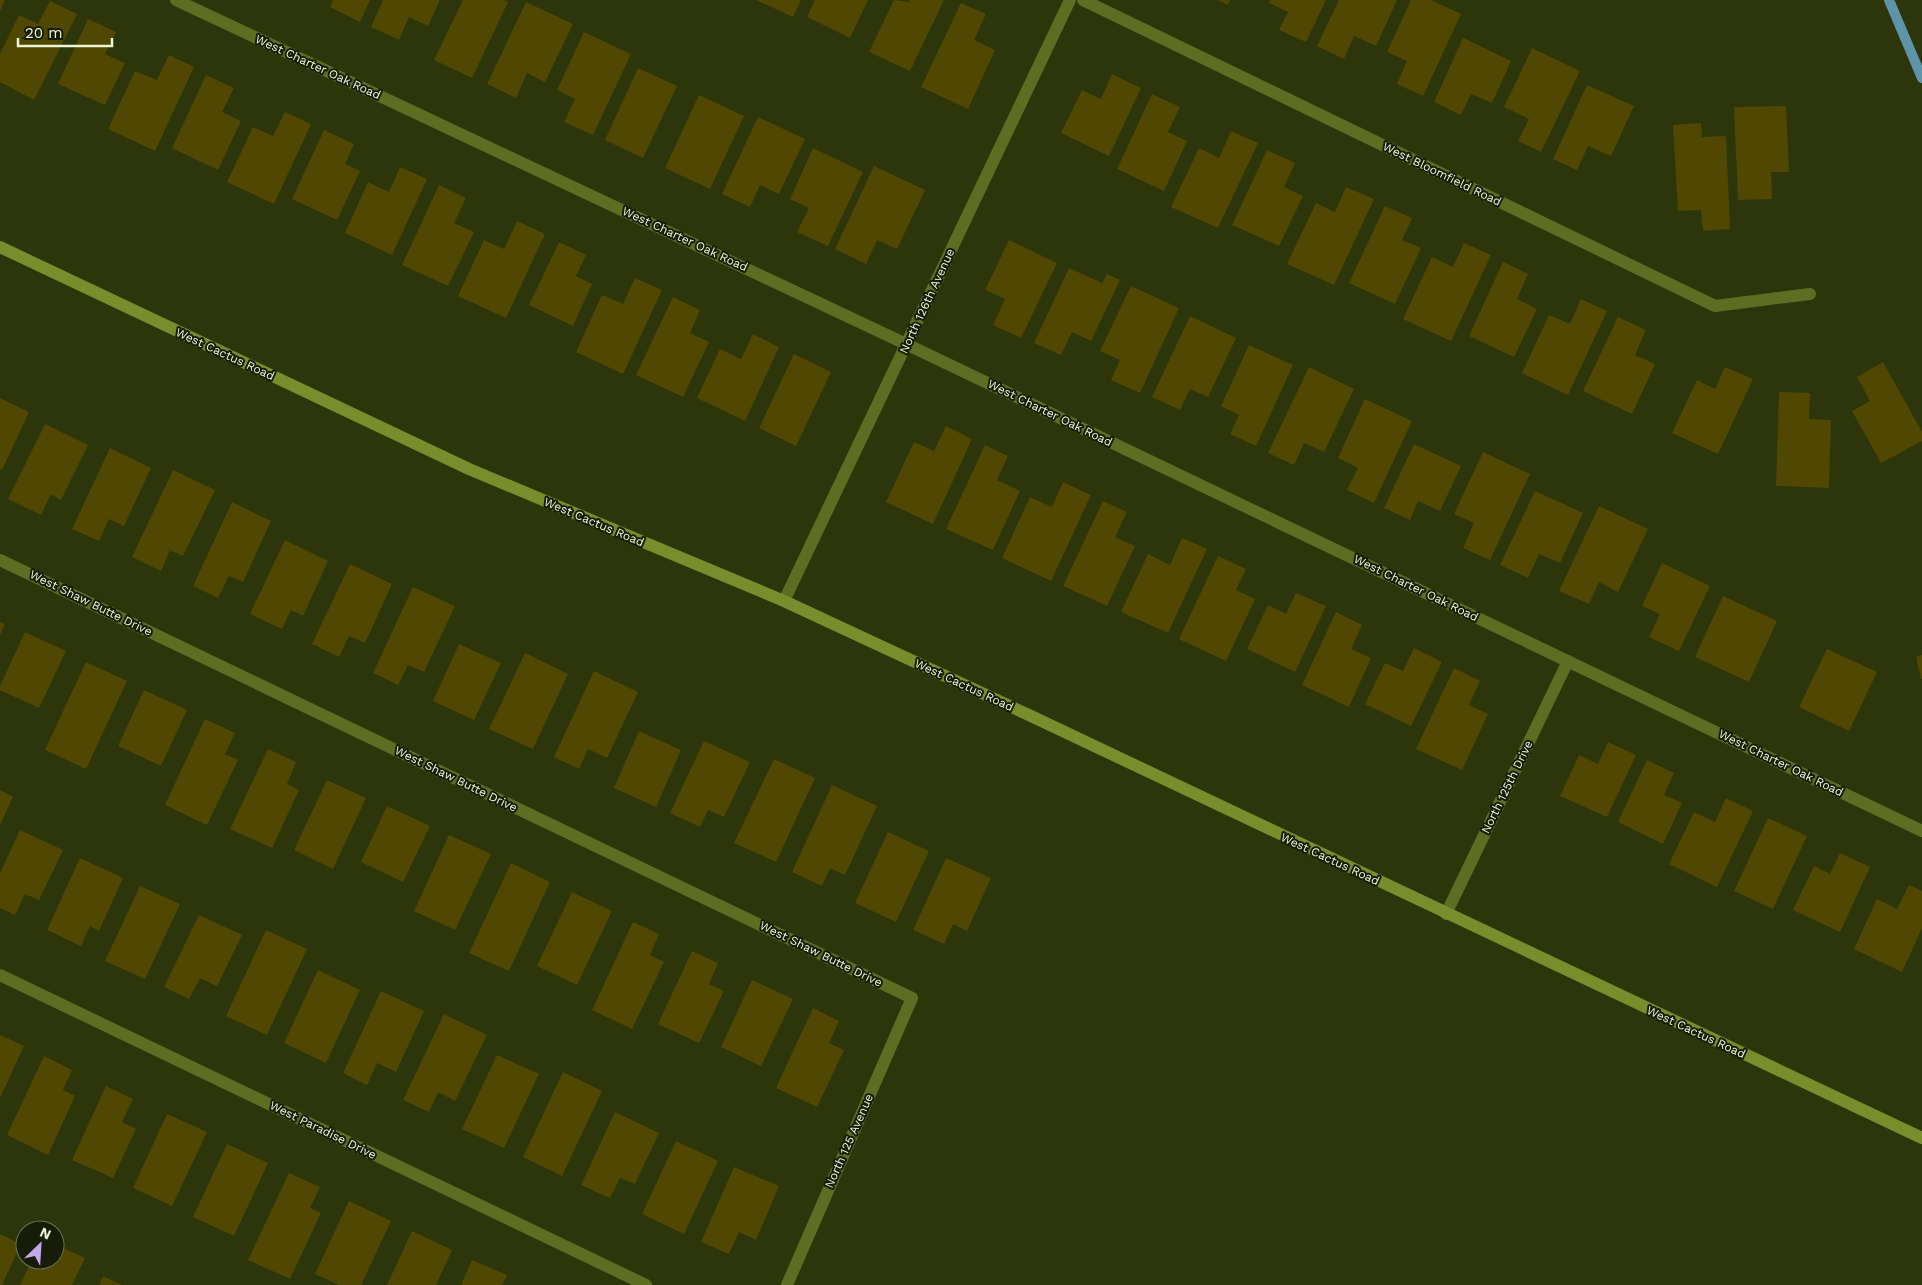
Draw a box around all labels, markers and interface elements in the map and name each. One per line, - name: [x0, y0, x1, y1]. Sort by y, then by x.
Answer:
- scale bar: [18, 15, 111, 47]
- text: 20 m: [25, 24, 63, 42]
- street label: West Charter Oak Road: [253, 32, 383, 102]
- street label: West Bloomfield Road: [1380, 139, 1504, 209]
- street label: West Charter Oak Road: [620, 204, 750, 274]
- street label: North 126th Avenue: [897, 246, 958, 356]
- street label: West Cactus Road: [173, 325, 277, 383]
- street label: West Charter Oak Road: [985, 377, 1115, 449]
- street label: West Cactus Road: [542, 495, 646, 549]
- street label: West Charter Oak Road: [1351, 552, 1481, 624]
- street label: West Shaw Butte Drive: [27, 567, 155, 639]
- street label: West Cactus Road: [912, 656, 1016, 714]
- street label: West Charter Oak Road: [1716, 727, 1846, 799]
- street label: North 125th Drive: [1478, 738, 1536, 836]
- street label: West Shaw Butte Drive: [392, 743, 520, 815]
- street label: West Cactus Road: [1278, 830, 1382, 888]
- street label: West Shaw Butte Drive: [757, 918, 885, 990]
- street label: West Cactus Road: [1644, 1003, 1748, 1061]
- street label: North 125 Avenue: [822, 1092, 876, 1190]
- street label: West Paradise Drive: [267, 1098, 379, 1162]
- north arrow: [15, 1220, 65, 1270]
- text: N: [37, 1224, 54, 1243]

